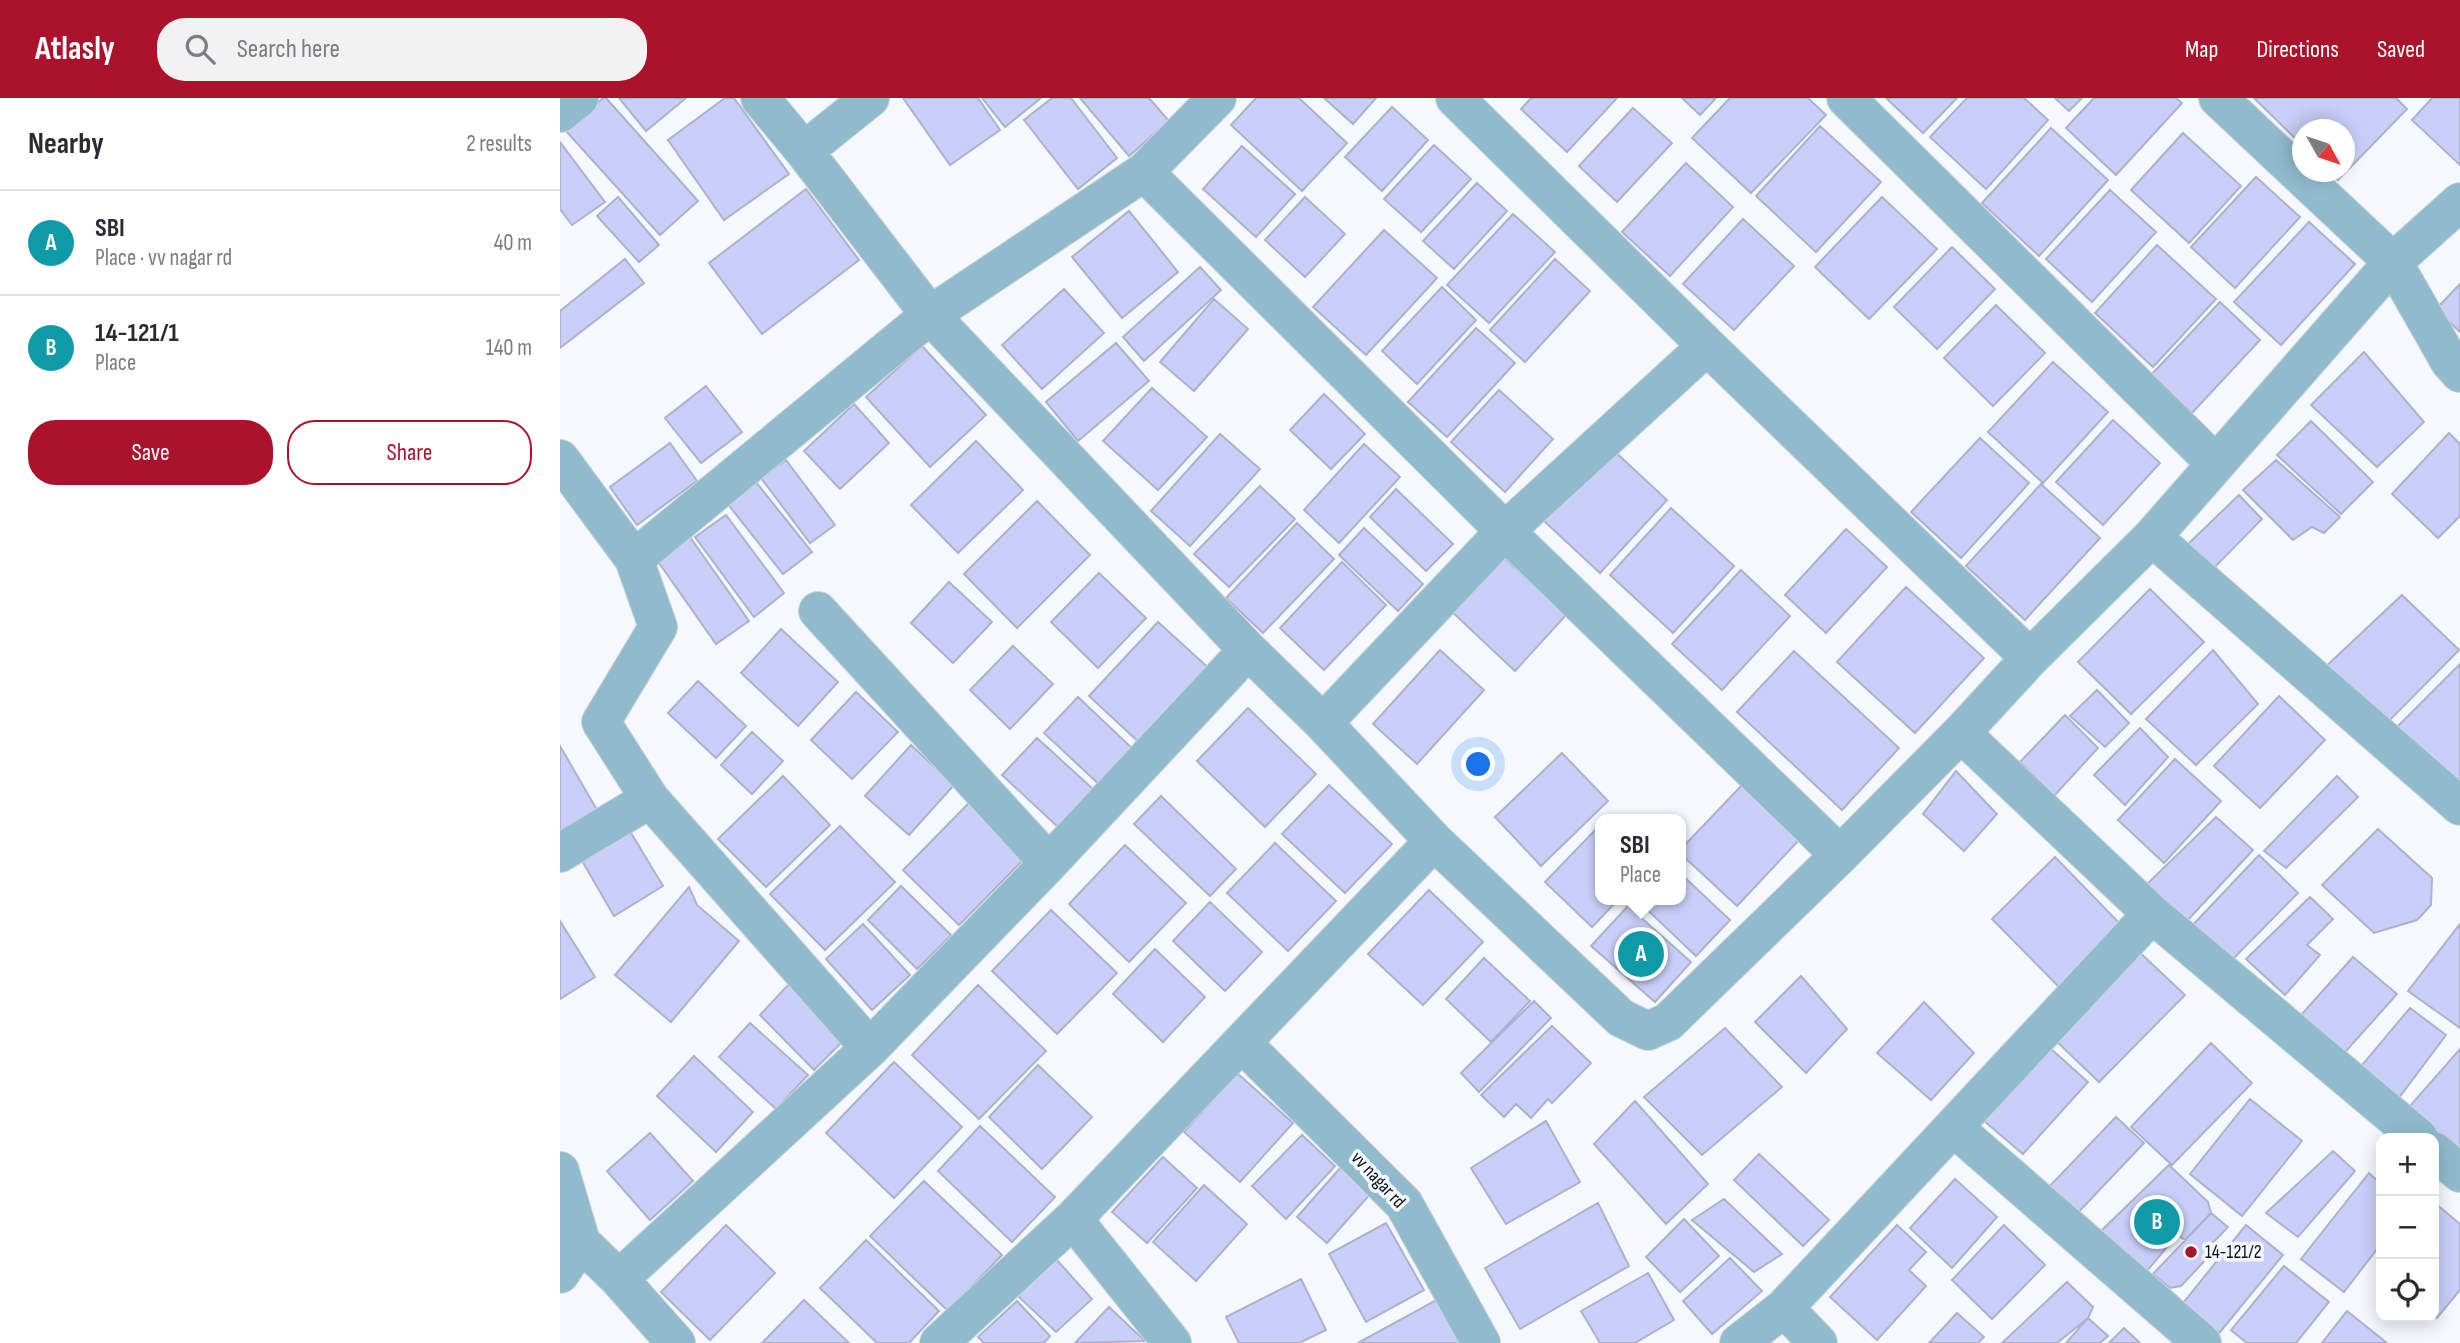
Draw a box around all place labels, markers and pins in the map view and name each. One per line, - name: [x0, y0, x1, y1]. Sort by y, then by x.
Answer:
- pin: A: [1618, 928, 1664, 980]
- pin: B: [2134, 1196, 2180, 1248]
- place label: 14-121/2: [2205, 1241, 2262, 1264]
- marker: 14-121/2: [2183, 1244, 2199, 1260]

